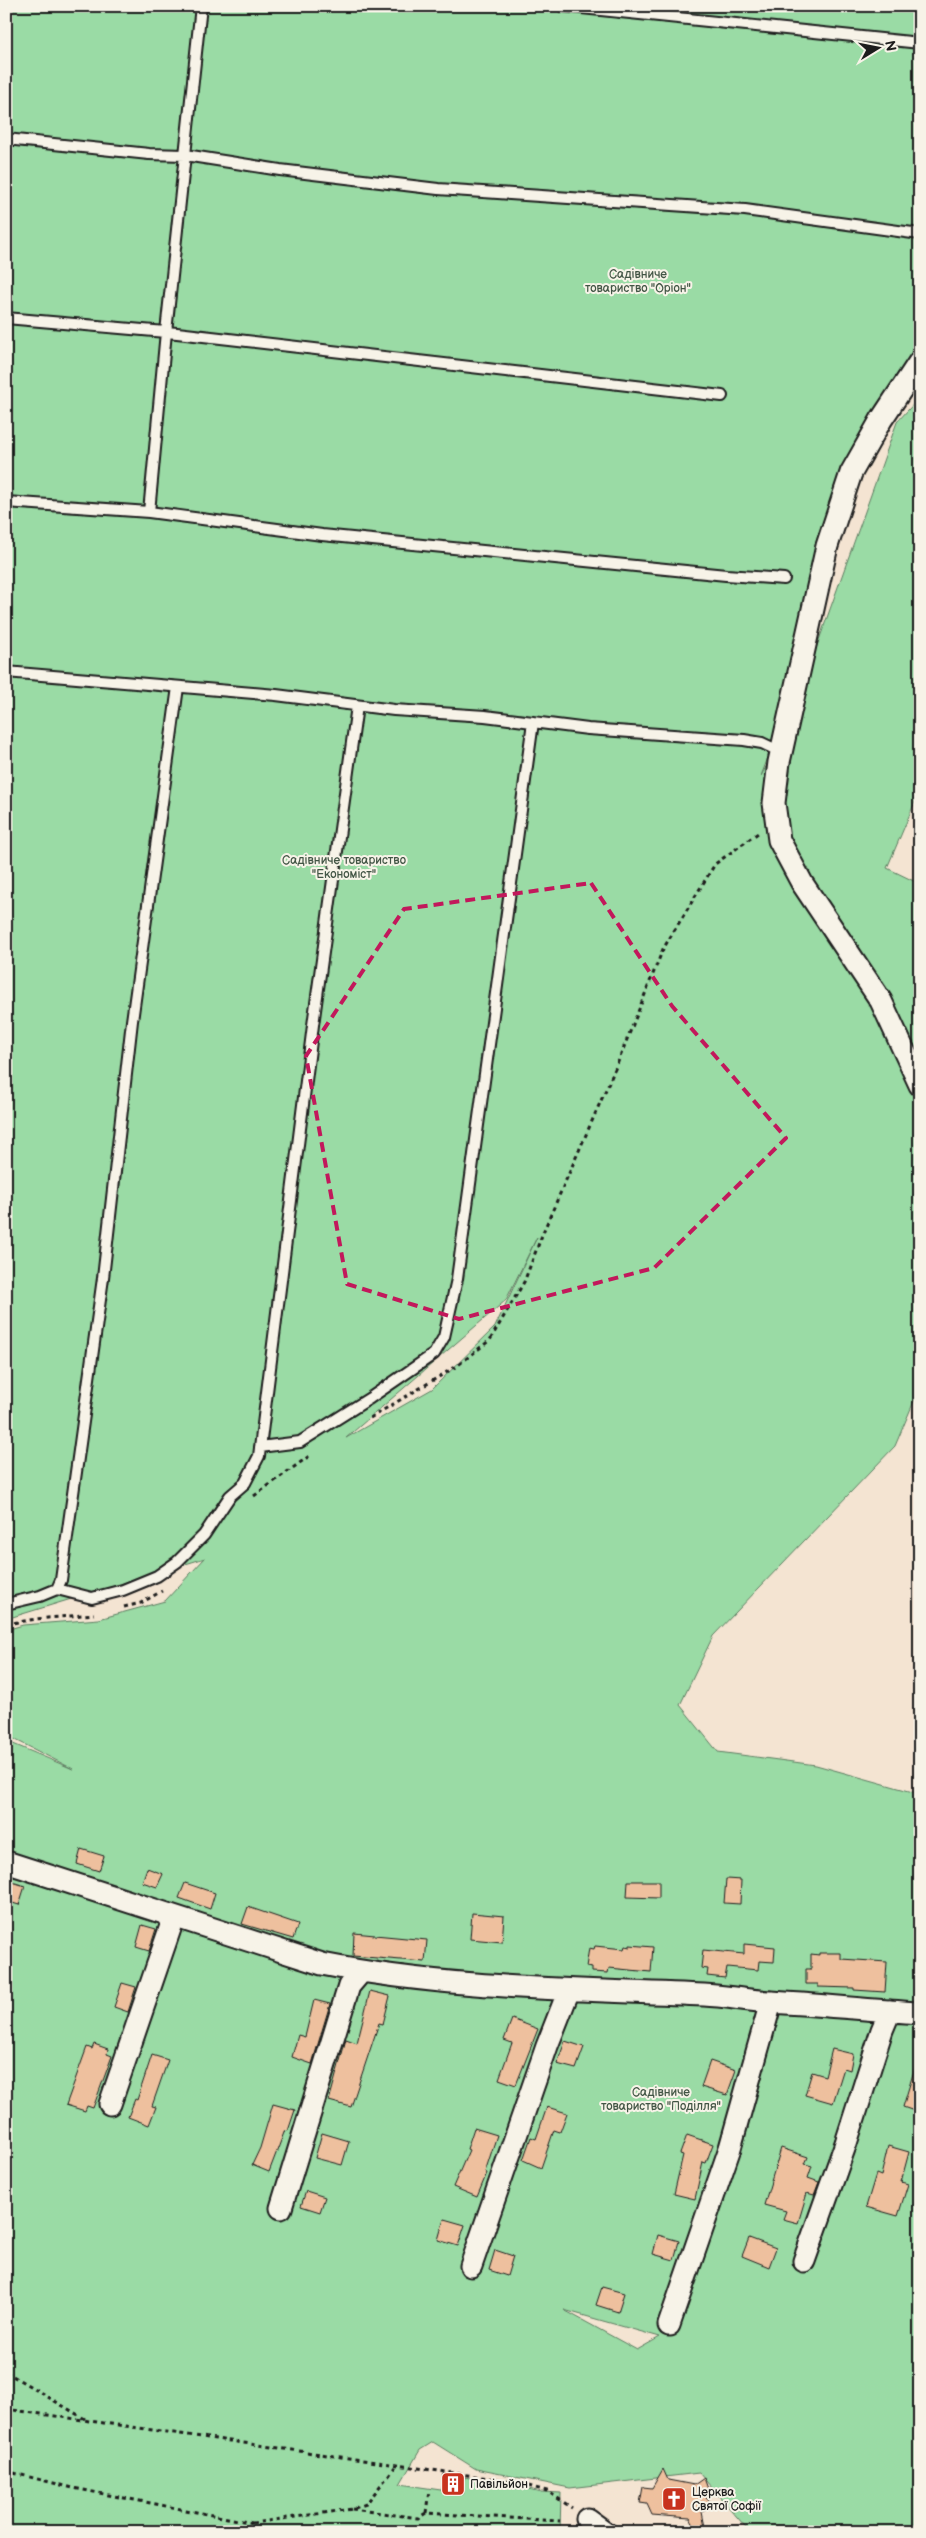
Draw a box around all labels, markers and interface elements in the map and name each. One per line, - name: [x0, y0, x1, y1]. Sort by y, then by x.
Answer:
- north arrow: [854, 22, 904, 72]
- text: N: [881, 39, 900, 52]
- park label: Садівниче товариство "Оріон": [585, 267, 691, 296]
- park label: Садівниче товариство "Економіст": [282, 853, 406, 882]
- park label: Садівниче товариство "Поділля": [601, 2085, 721, 2114]
- building icon: Павільйон: [440, 2471, 466, 2497]
- place label: Павільйон: [470, 2477, 528, 2492]
- place label: Церква Святої Софії: [692, 2485, 762, 2514]
- church icon: Церква Святої Софії: [661, 2486, 687, 2512]

